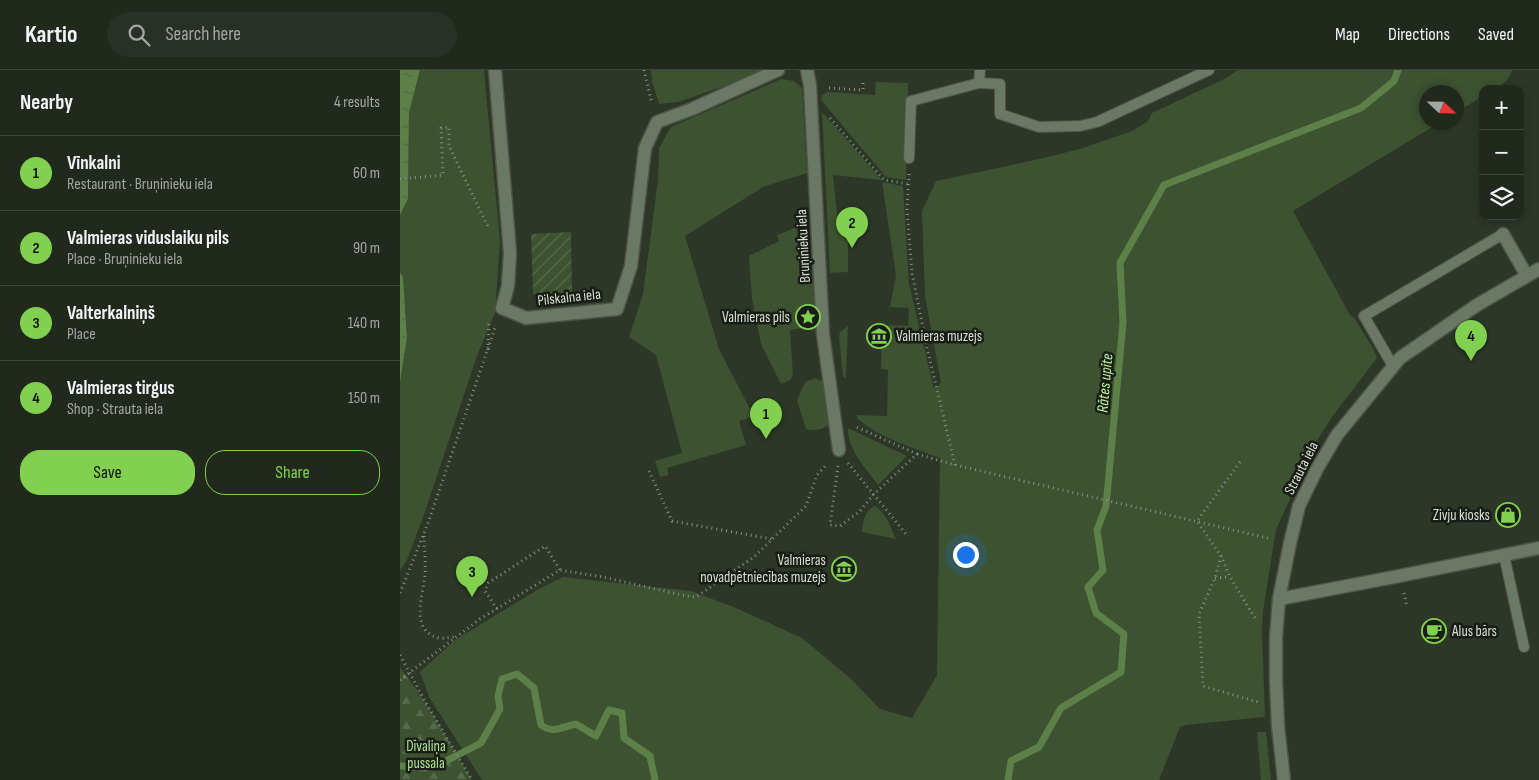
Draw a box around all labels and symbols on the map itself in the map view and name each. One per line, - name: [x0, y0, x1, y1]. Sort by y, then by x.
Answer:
- north arrow: [1419, 85, 1464, 130]
- pin: 2: [836, 207, 868, 248]
- street label: Bruņinieku iela: [792, 209, 815, 283]
- street label: Pilskalna iela: [536, 285, 602, 310]
- place icon: Valmieras pils: [795, 304, 821, 330]
- place label: Valmieras pils: [722, 308, 790, 327]
- pin: 4: [1455, 320, 1487, 361]
- museum icon: Valmieras muzejs: [866, 323, 892, 349]
- place label: Valmieras muzejs: [896, 327, 982, 346]
- water label: Rātes upīte: [1093, 353, 1118, 414]
- pin: 1: [750, 398, 782, 439]
- street label: Strauta iela: [1280, 438, 1323, 498]
- shop icon: Zivju kiosks: [1495, 502, 1521, 528]
- place label: Zivju kiosks: [1433, 506, 1490, 525]
- your location: [953, 542, 979, 568]
- place label: Valmieras novadpētniecības muzejs: [700, 551, 826, 587]
- pin: 3: [456, 556, 488, 597]
- museum icon: Valmieras novadpētniecības muzejs: [831, 556, 857, 582]
- cafe icon: Alus bārs: [1421, 618, 1447, 644]
- place label: Alus bārs: [1451, 622, 1497, 641]
- park label: Dīvaliņa pussala: [406, 737, 446, 773]

